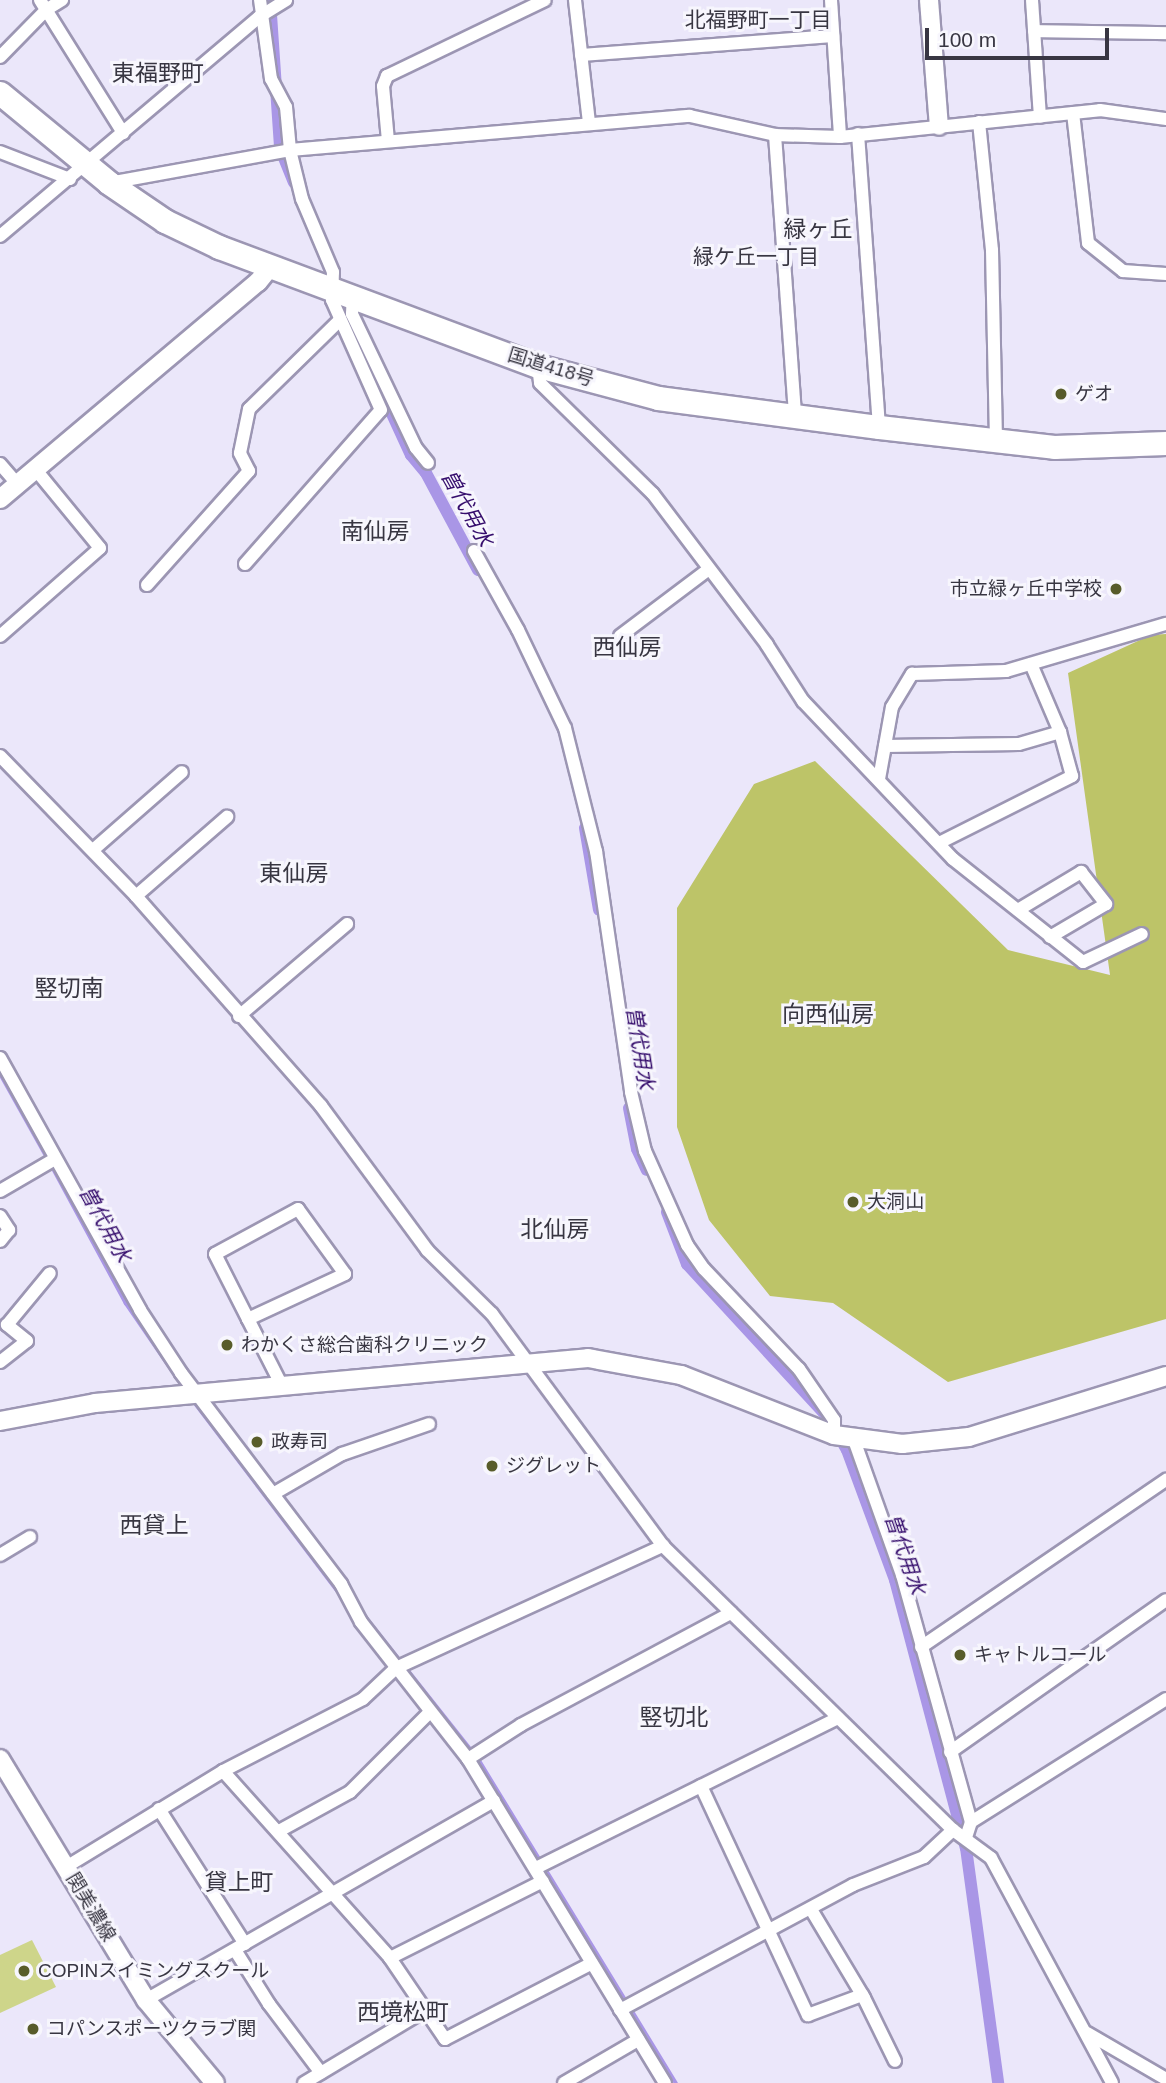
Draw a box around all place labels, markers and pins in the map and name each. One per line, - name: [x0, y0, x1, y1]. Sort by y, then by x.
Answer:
- place label: ゲオ: [1075, 383, 1113, 405]
- marker: ゲオ: [1053, 386, 1069, 402]
- place label: 市立緑ヶ丘中学校: [950, 578, 1102, 600]
- marker: 市立緑ヶ丘中学校: [1108, 581, 1124, 597]
- place label: 大洞山: [867, 1191, 924, 1213]
- marker: 大洞山: [845, 1194, 861, 1210]
- place label: わかくさ総合歯科クリニック: [241, 1334, 488, 1356]
- marker: わかくさ総合歯科クリニック: [219, 1337, 235, 1353]
- place label: 政寿司: [271, 1431, 328, 1453]
- marker: 政寿司: [249, 1434, 265, 1450]
- place label: ジグレット: [506, 1455, 601, 1477]
- marker: ジグレット: [484, 1458, 500, 1474]
- place label: キャトルコール: [974, 1644, 1107, 1666]
- marker: キャトルコール: [952, 1647, 968, 1663]
- place label: COPINスイミングスクール: [38, 1960, 269, 1982]
- marker: COPINスイミングスクール: [16, 1963, 32, 1979]
- place label: コパンスポーツクラブ関: [47, 2018, 256, 2040]
- marker: コパンスポーツクラブ関: [25, 2021, 41, 2037]

